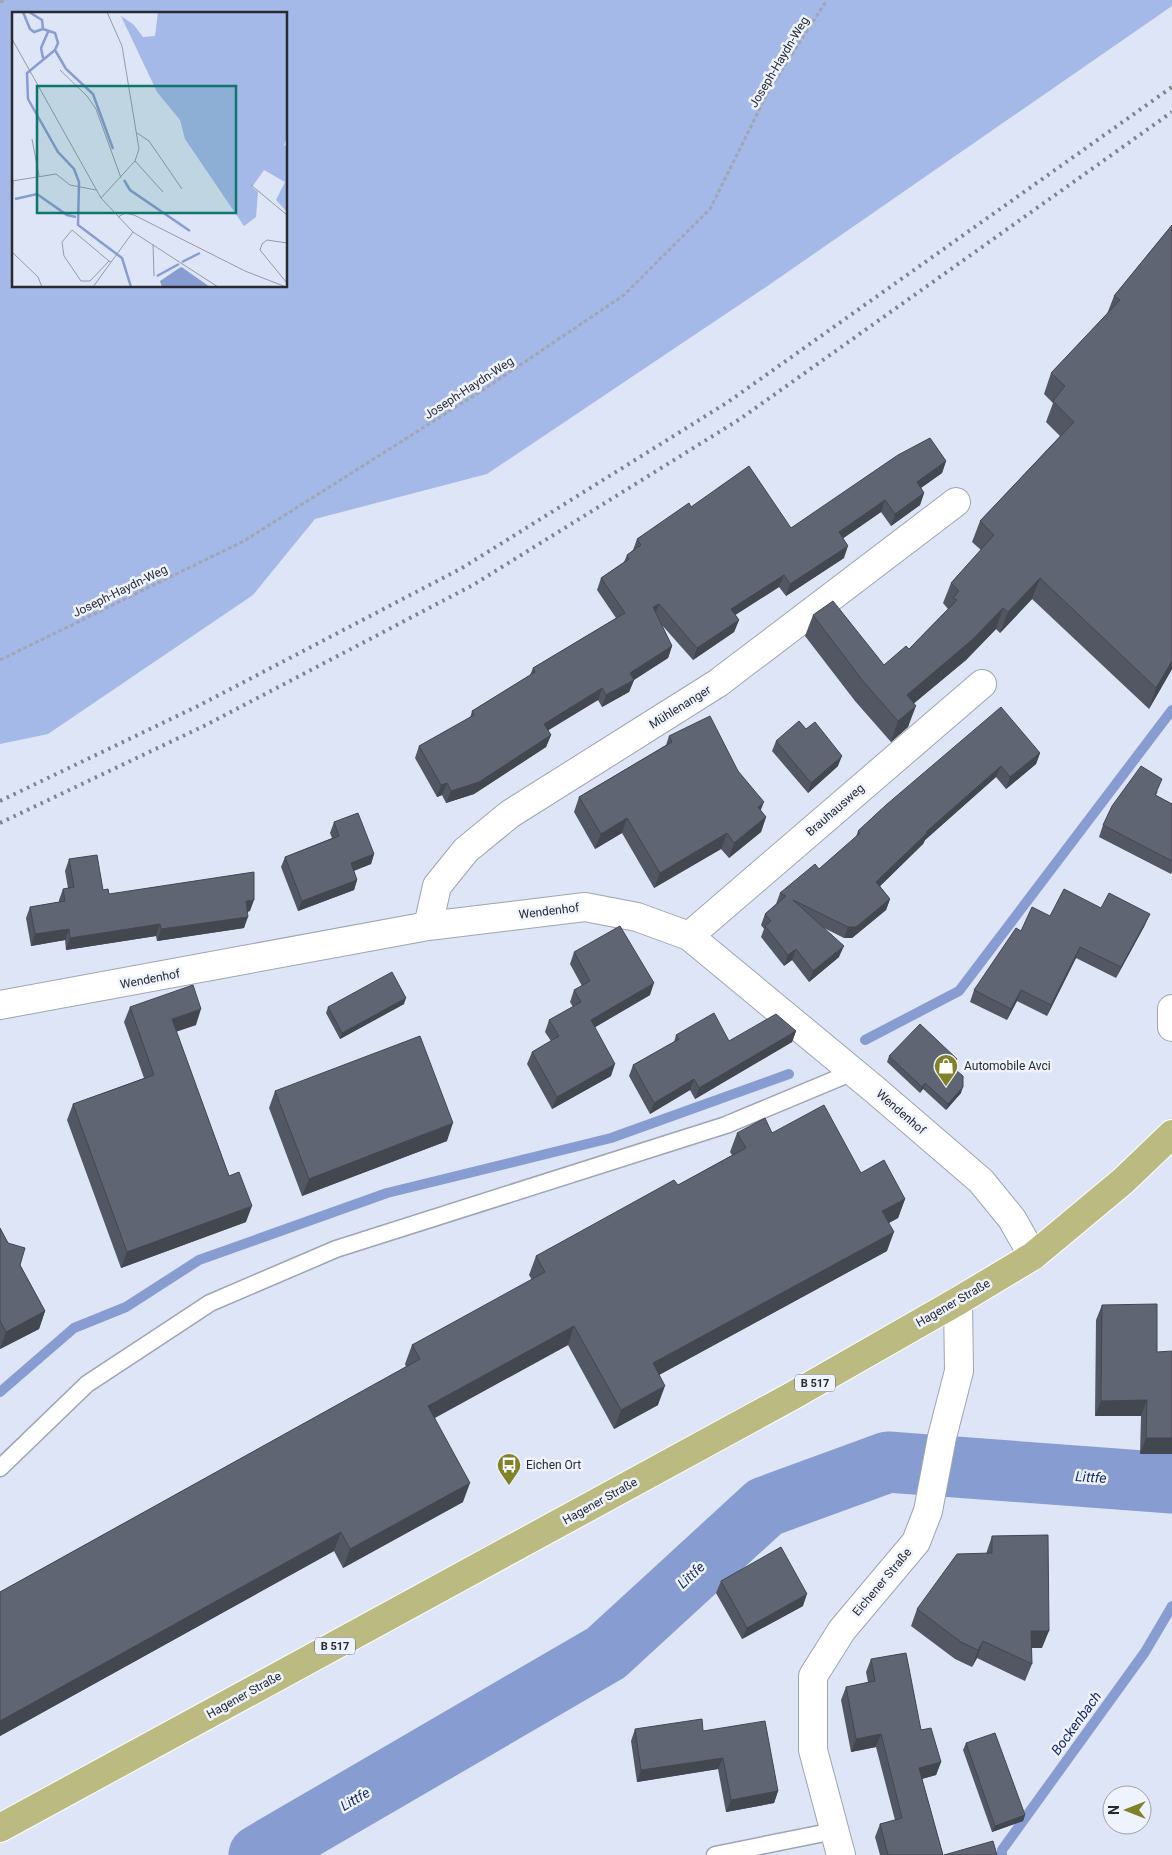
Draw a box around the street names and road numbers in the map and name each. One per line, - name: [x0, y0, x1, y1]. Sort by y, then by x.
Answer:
- street label: Joseph-Haydn-Weg: [746, 14, 812, 110]
- street label: Joseph-Haydn-Weg: [422, 354, 516, 422]
- street label: Joseph-Haydn-Weg: [70, 562, 170, 620]
- street label: Mühlenanger: [647, 683, 713, 731]
- street label: Brauhausweg: [803, 781, 867, 839]
- street label: Wendenhof: [518, 900, 581, 922]
- street label: Wendenhof: [119, 966, 182, 992]
- street label: Wendenhof: [873, 1087, 929, 1138]
- street label: Hagener Straße: [913, 1276, 993, 1330]
- road number: B 517: [795, 1375, 835, 1392]
- street label: Hagener Straße: [560, 1475, 640, 1527]
- street label: Eichener Straße: [850, 1545, 914, 1619]
- road number: B 517: [315, 1638, 355, 1654]
- street label: Hagener Straße: [204, 1669, 284, 1721]

